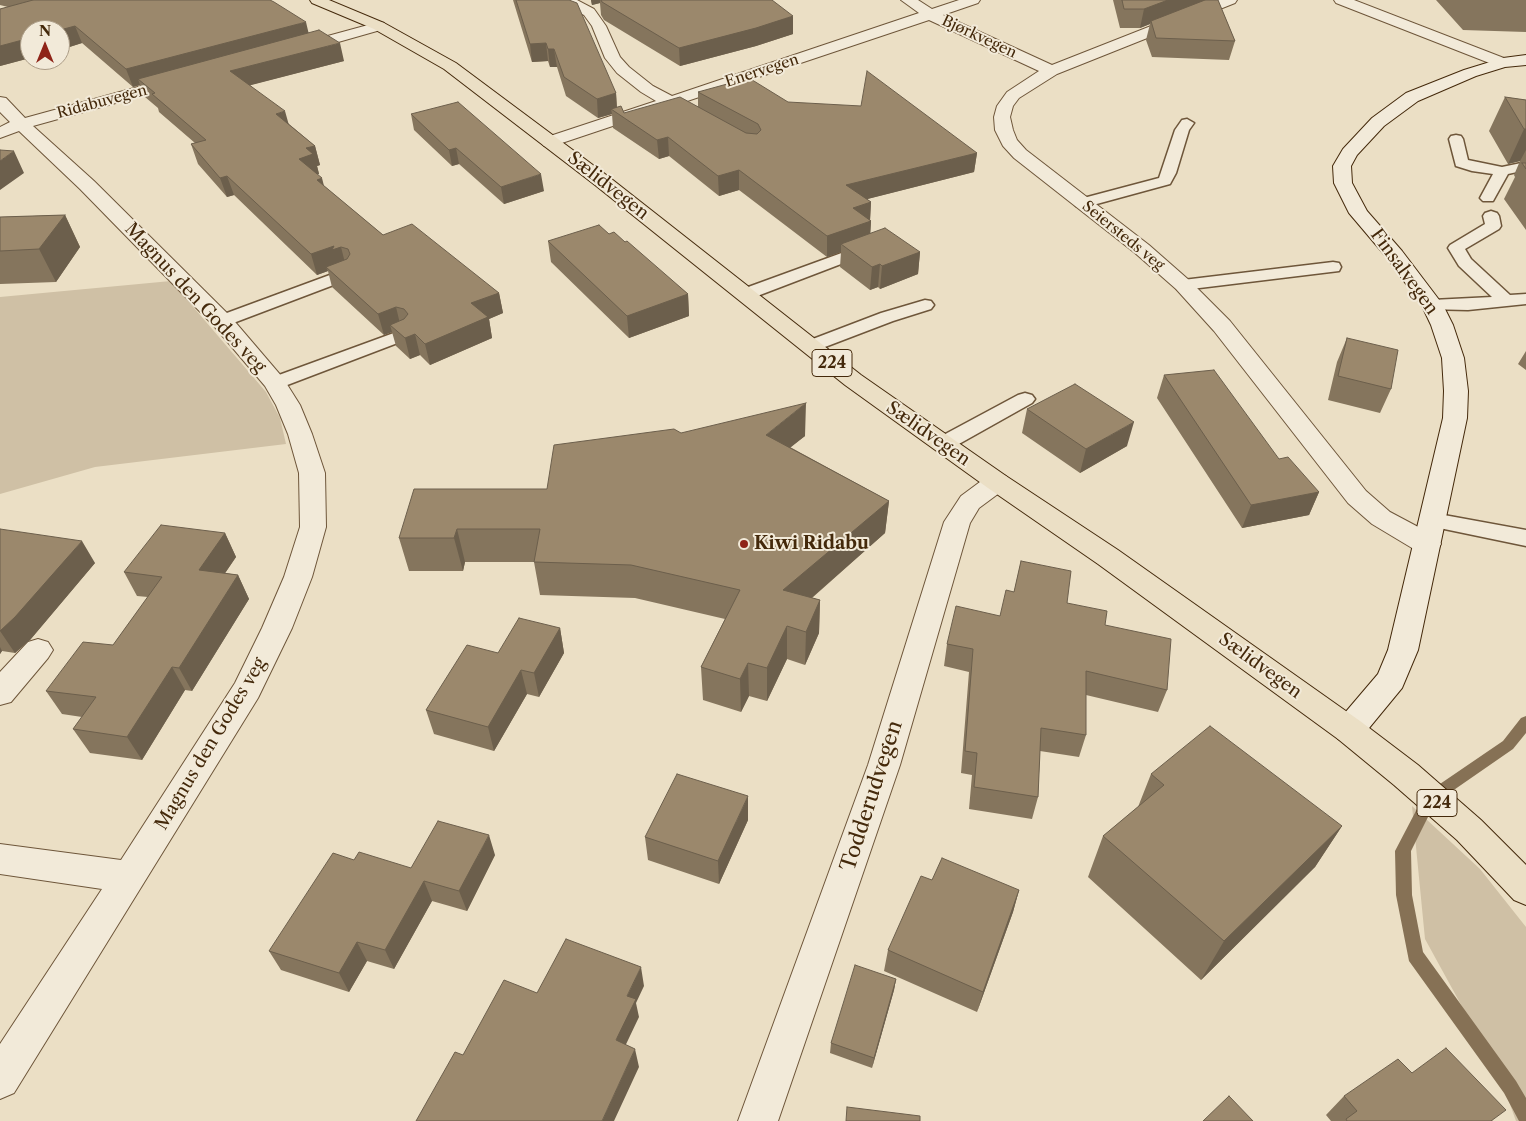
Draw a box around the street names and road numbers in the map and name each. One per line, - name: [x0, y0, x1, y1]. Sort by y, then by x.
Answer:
- street label: Bjørkvegen: [939, 12, 1019, 62]
- street label: Enervegen: [723, 51, 801, 91]
- street label: Ridabuvegen: [55, 81, 149, 123]
- street label: Sælidvegen: [563, 147, 653, 225]
- street label: Seiersteds veg: [1078, 197, 1168, 275]
- street label: Magnus den Godes veg: [120, 219, 270, 377]
- street label: Finsalvegen: [1366, 225, 1442, 319]
- road number: 224: [812, 349, 852, 376]
- street label: Sælidvegen: [882, 397, 974, 471]
- street label: Sælidvegen: [1214, 629, 1306, 703]
- street label: Magnus den Godes veg: [151, 654, 271, 834]
- street label: Todderudvegen: [836, 718, 908, 874]
- road number: 224: [1417, 790, 1457, 816]

